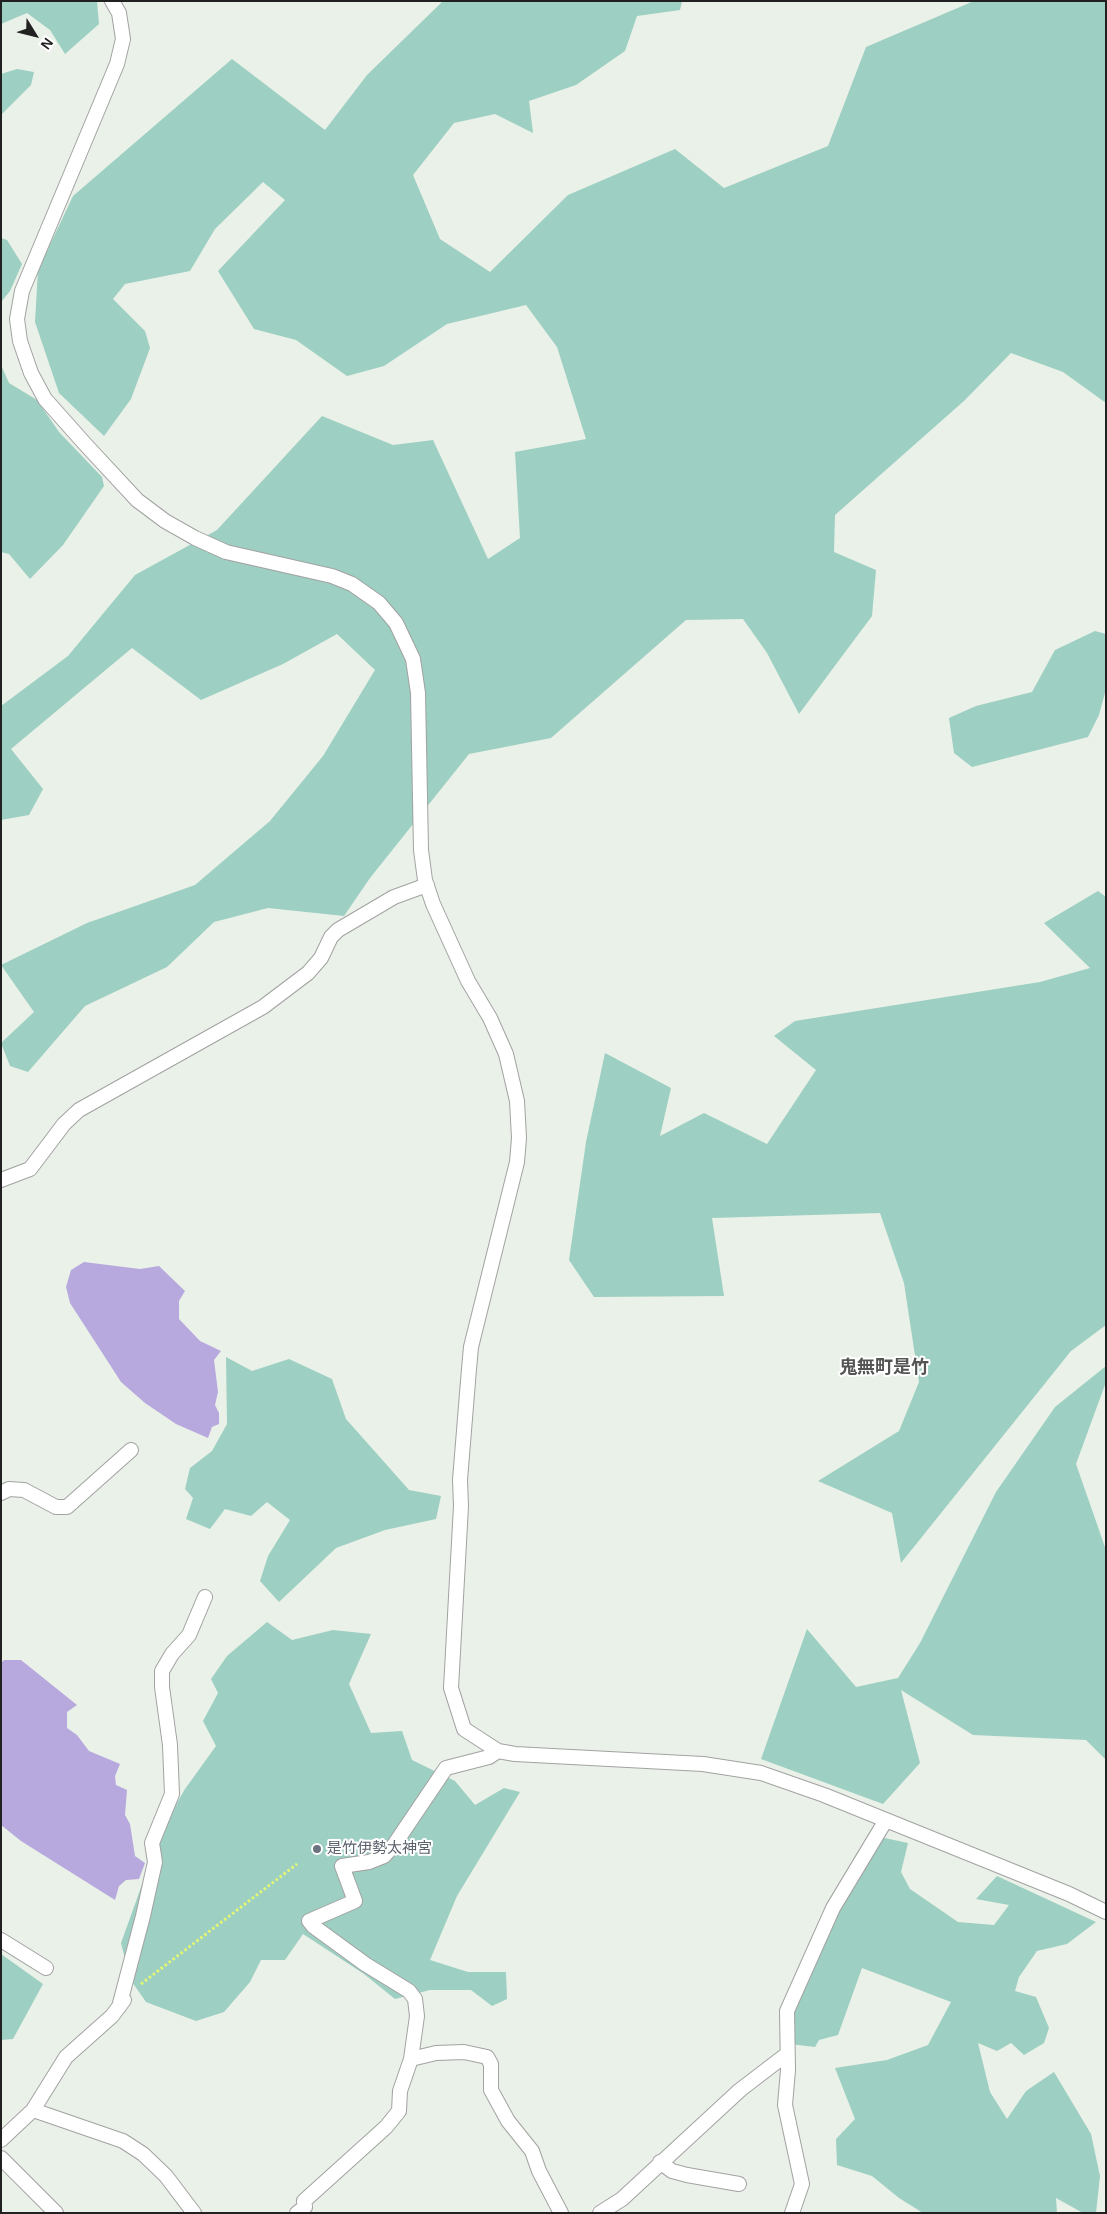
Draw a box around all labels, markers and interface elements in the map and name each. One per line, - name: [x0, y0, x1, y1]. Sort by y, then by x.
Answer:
- north arrow: [10, 10, 60, 60]
- text: N: [38, 35, 57, 53]
- district label: 鬼無町是竹: [839, 1357, 929, 1379]
- place label: 是竹伊勢太神宮: [327, 1840, 432, 1858]
- marker: 是竹伊勢太神宮: [311, 1843, 323, 1855]

